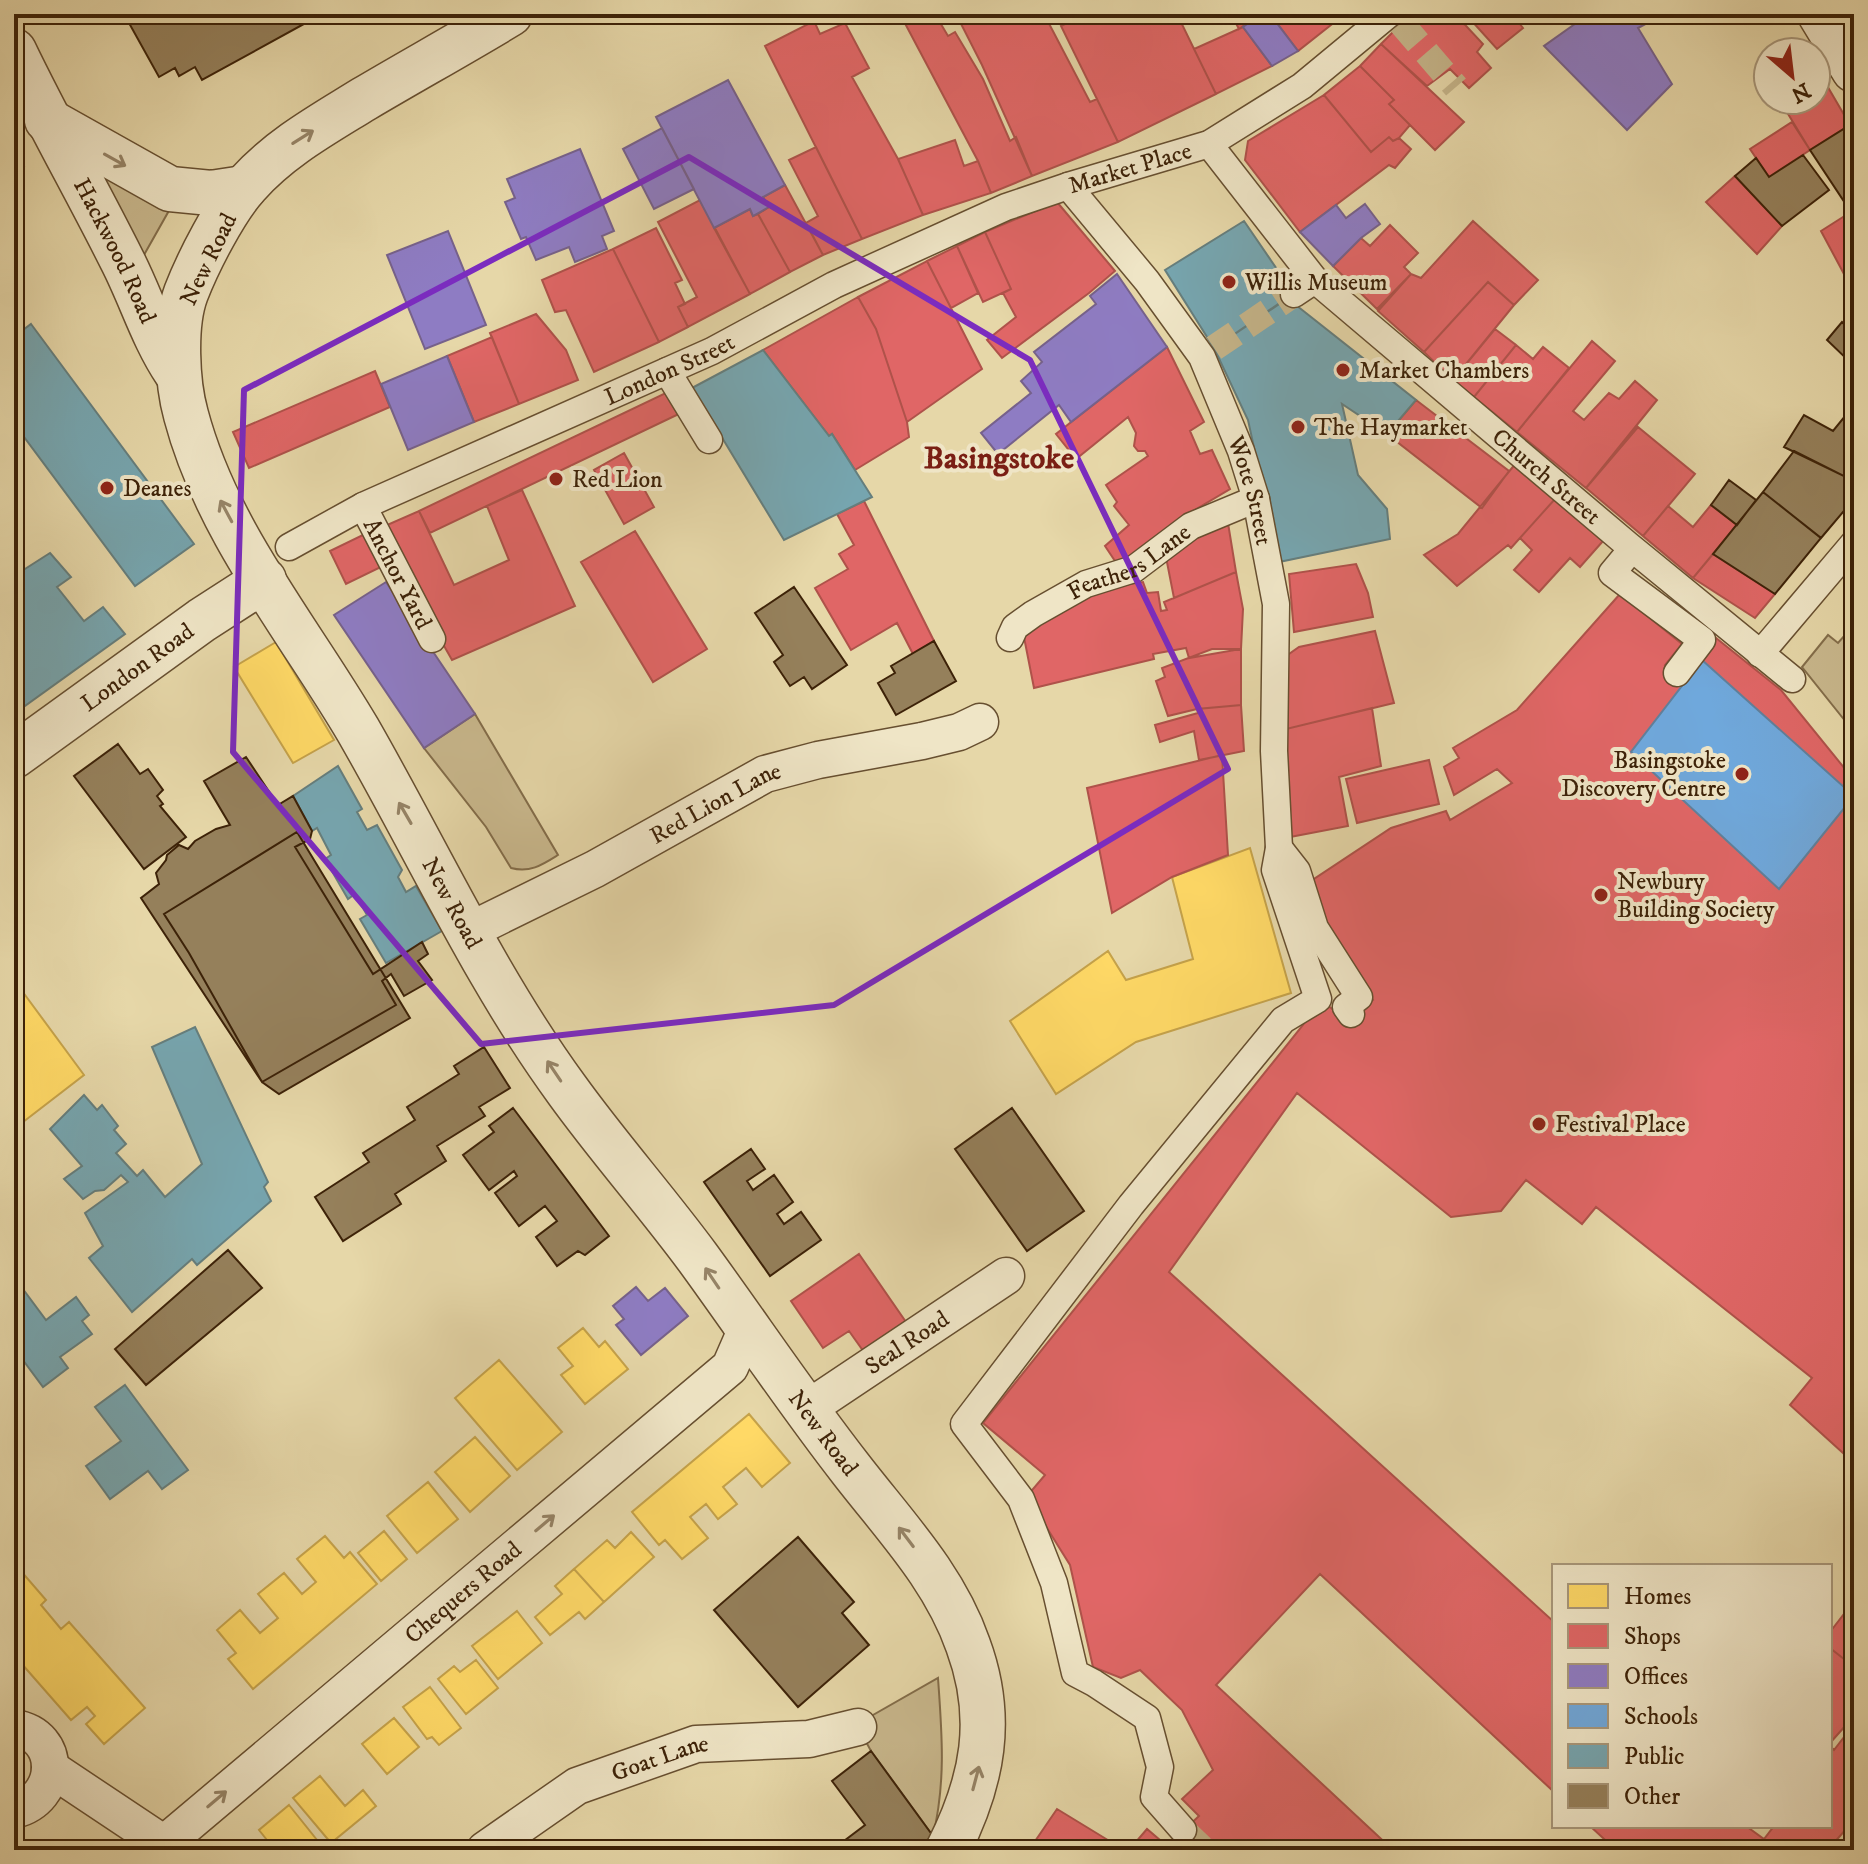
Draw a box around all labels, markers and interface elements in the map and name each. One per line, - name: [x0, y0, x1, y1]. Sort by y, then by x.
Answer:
- north arrow: [1752, 36, 1832, 116]
- text: N: [1786, 76, 1815, 108]
- one-way arrow: [291, 129, 314, 145]
- street label: Market Place: [1065, 136, 1195, 201]
- one-way arrow: [103, 152, 126, 168]
- street label: Hackwood Road: [66, 173, 162, 328]
- street label: New Road: [174, 208, 244, 311]
- place label: Willis Museum: [1244, 268, 1388, 298]
- marker: Willis Museum: [1220, 273, 1238, 291]
- street label: London Street: [600, 327, 740, 413]
- place label: Market Chambers: [1359, 356, 1529, 386]
- marker: Market Chambers: [1334, 361, 1352, 379]
- place label: The Haymarket: [1314, 413, 1468, 443]
- marker: The Haymarket: [1289, 418, 1307, 436]
- street label: Church Street: [1485, 422, 1607, 532]
- street label: Wote Street: [1220, 431, 1279, 548]
- district label: Basingstoke: [924, 439, 1074, 479]
- place label: Red Lion: [572, 465, 663, 495]
- marker: Red Lion: [547, 470, 565, 488]
- place label: Deanes: [123, 474, 191, 504]
- marker: Deanes: [98, 479, 116, 497]
- one-way arrow: [217, 500, 233, 524]
- street label: Anchor Yard: [356, 513, 438, 635]
- street label: Feathers Lane: [1062, 518, 1197, 607]
- street label: London Road: [75, 617, 200, 719]
- place label: Basingstoke Discovery Centre: [1561, 746, 1726, 804]
- street label: Red Lion Lane: [645, 756, 784, 851]
- marker: Basingstoke Discovery Centre: [1733, 765, 1751, 783]
- one-way arrow: [397, 801, 412, 825]
- street label: New Road: [414, 853, 488, 954]
- place label: Newbury Building Society: [1617, 867, 1775, 925]
- marker: Newbury Building Society: [1592, 886, 1610, 904]
- one-way arrow: [546, 1061, 562, 1083]
- place label: Festival Place: [1555, 1110, 1686, 1140]
- marker: Festival Place: [1530, 1115, 1548, 1133]
- one-way arrow: [704, 1267, 720, 1290]
- street label: Seal Road: [860, 1304, 955, 1382]
- street label: New Road: [781, 1385, 865, 1482]
- one-way arrow: [534, 1514, 554, 1532]
- one-way arrow: [898, 1527, 915, 1549]
- street label: Chequers Road: [399, 1535, 528, 1651]
- legend: [1552, 1564, 1832, 1828]
- text: Homes: [1624, 1582, 1691, 1612]
- text: Shops: [1624, 1622, 1681, 1652]
- text: Offices: [1624, 1662, 1688, 1692]
- text: Schools: [1624, 1702, 1698, 1732]
- street label: Goat Lane: [607, 1729, 709, 1789]
- text: Public: [1624, 1742, 1684, 1772]
- one-way arrow: [970, 1765, 985, 1791]
- text: Other: [1624, 1782, 1680, 1812]
- one-way arrow: [206, 1790, 227, 1808]

